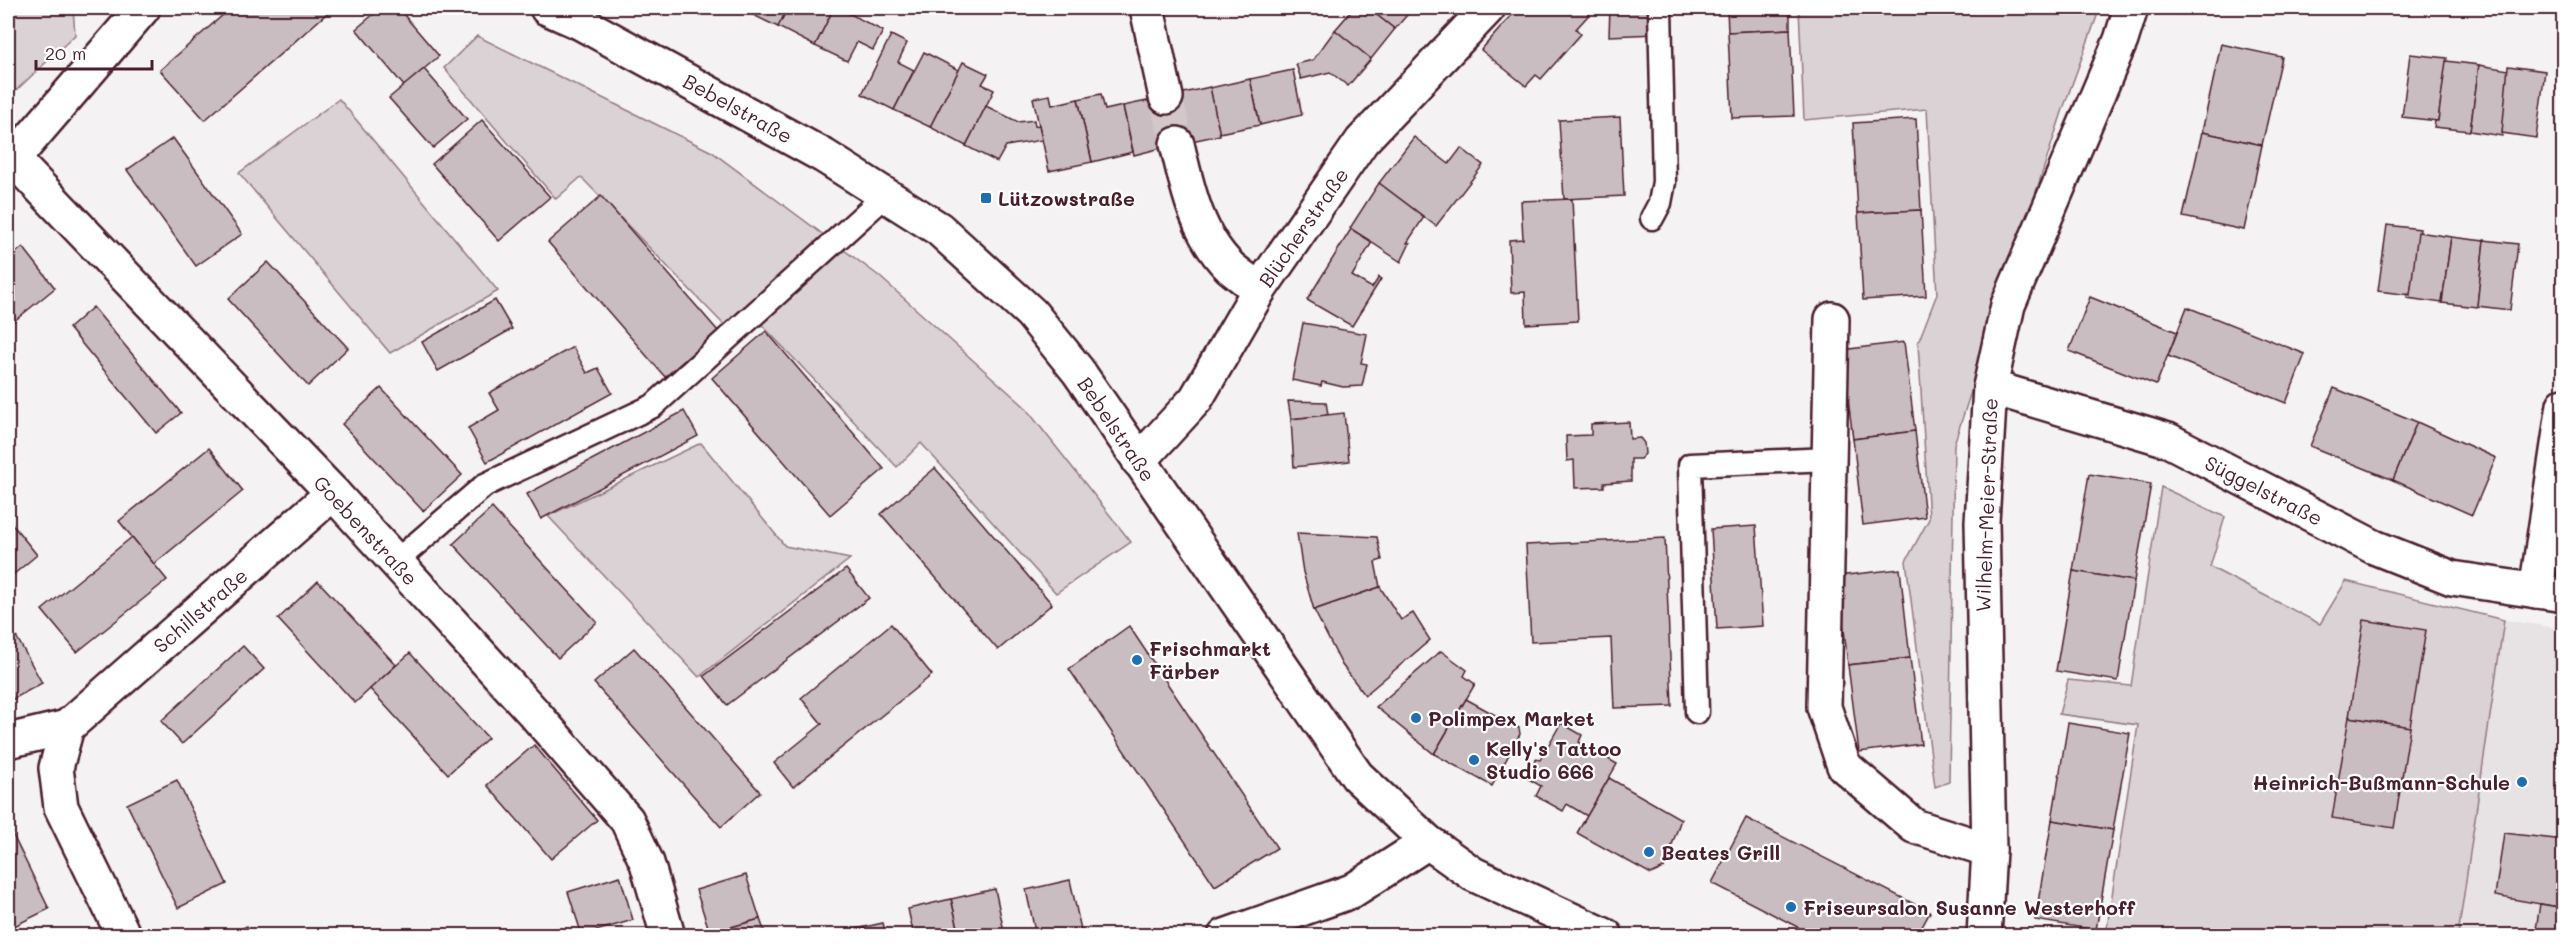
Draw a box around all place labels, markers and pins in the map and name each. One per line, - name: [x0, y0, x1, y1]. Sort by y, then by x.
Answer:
- place label: Lützowstraße: [998, 185, 1135, 211]
- marker: Lützowstraße: [979, 191, 993, 205]
- place label: Frischmarkt Färber: [1149, 635, 1271, 684]
- marker: Frischmarkt Färber: [1130, 653, 1144, 667]
- place label: Polimpex Market: [1428, 705, 1595, 731]
- marker: Polimpex Market: [1409, 711, 1423, 725]
- place label: Kelly's Tattoo Studio 666: [1486, 735, 1621, 784]
- marker: Kelly's Tattoo Studio 666: [1467, 753, 1481, 767]
- place label: Heinrich-Bußmann-Schule: [2253, 769, 2510, 795]
- marker: Heinrich-Bußmann-Schule: [2515, 775, 2529, 789]
- place label: Beates Grill: [1661, 839, 1780, 865]
- marker: Beates Grill: [1642, 845, 1656, 859]
- place label: Friseursalon Susanne Westerhoff: [1803, 894, 2135, 920]
- marker: Friseursalon Susanne Westerhoff: [1784, 900, 1798, 914]

